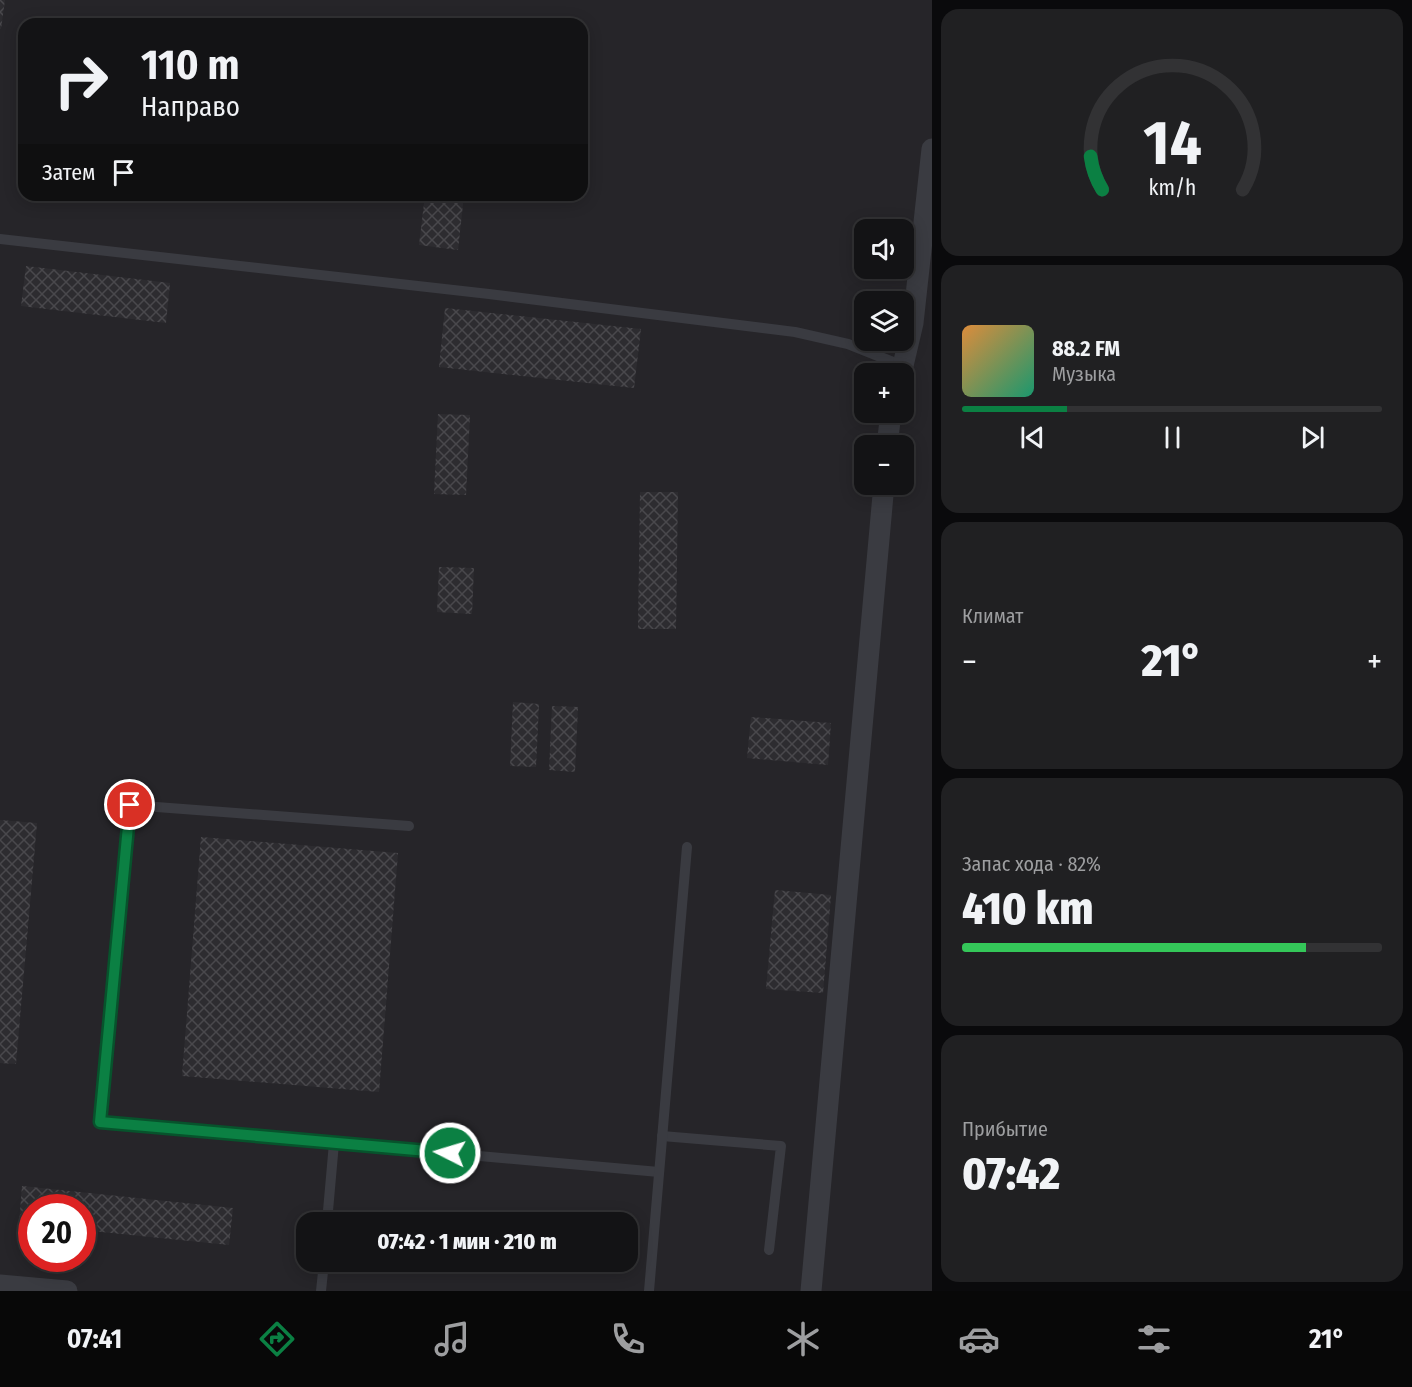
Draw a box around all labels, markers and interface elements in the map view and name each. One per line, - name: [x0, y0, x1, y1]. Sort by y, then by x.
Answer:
- text: 110 m: [141, 40, 240, 90]
- icon: right: [42, 42, 120, 120]
- text: Направо: [141, 91, 240, 123]
- text: 14: [1143, 106, 1201, 181]
- icon: arrive: [107, 156, 140, 189]
- text: Затем: [42, 159, 95, 186]
- text: km/h: [1148, 175, 1196, 201]
- map controls: [854, 219, 914, 495]
- button: sound: [854, 219, 914, 279]
- button: layers: [854, 291, 914, 351]
- text: 88.2 FM: [1052, 335, 1120, 362]
- text: Музыка: [1052, 362, 1116, 386]
- button: +: [854, 363, 914, 423]
- icon: previous: [1016, 421, 1049, 454]
- icon: pause: [1156, 421, 1189, 454]
- icon: next: [1296, 421, 1329, 454]
- button: −: [854, 435, 914, 495]
- text: Климат: [962, 604, 1023, 628]
- text: 21°: [1141, 634, 1202, 688]
- text: −: [962, 642, 977, 682]
- text: +: [1367, 642, 1382, 682]
- pin: [104, 779, 155, 830]
- icon: arrive: [113, 788, 146, 821]
- text: Запас хода · 82%: [962, 852, 1101, 876]
- text: 410 km: [962, 882, 1094, 936]
- text: Прибытие: [962, 1117, 1048, 1141]
- position arrow: [418, 1121, 482, 1185]
- text: 07:42: [962, 1147, 1060, 1201]
- speed limit sign: 20: [18, 1194, 96, 1272]
- text: 07:42 · 1 мин · 210 m: [377, 1228, 557, 1255]
- icon: directions: [256, 1318, 298, 1360]
- icon: music: [431, 1318, 473, 1360]
- icon: phone: [607, 1318, 649, 1360]
- icon: climate: [782, 1318, 824, 1360]
- icon: car: [958, 1318, 1000, 1360]
- icon: filters: [1133, 1318, 1175, 1360]
- text: 07:41: [67, 1323, 122, 1355]
- text: 21°: [1309, 1323, 1345, 1355]

